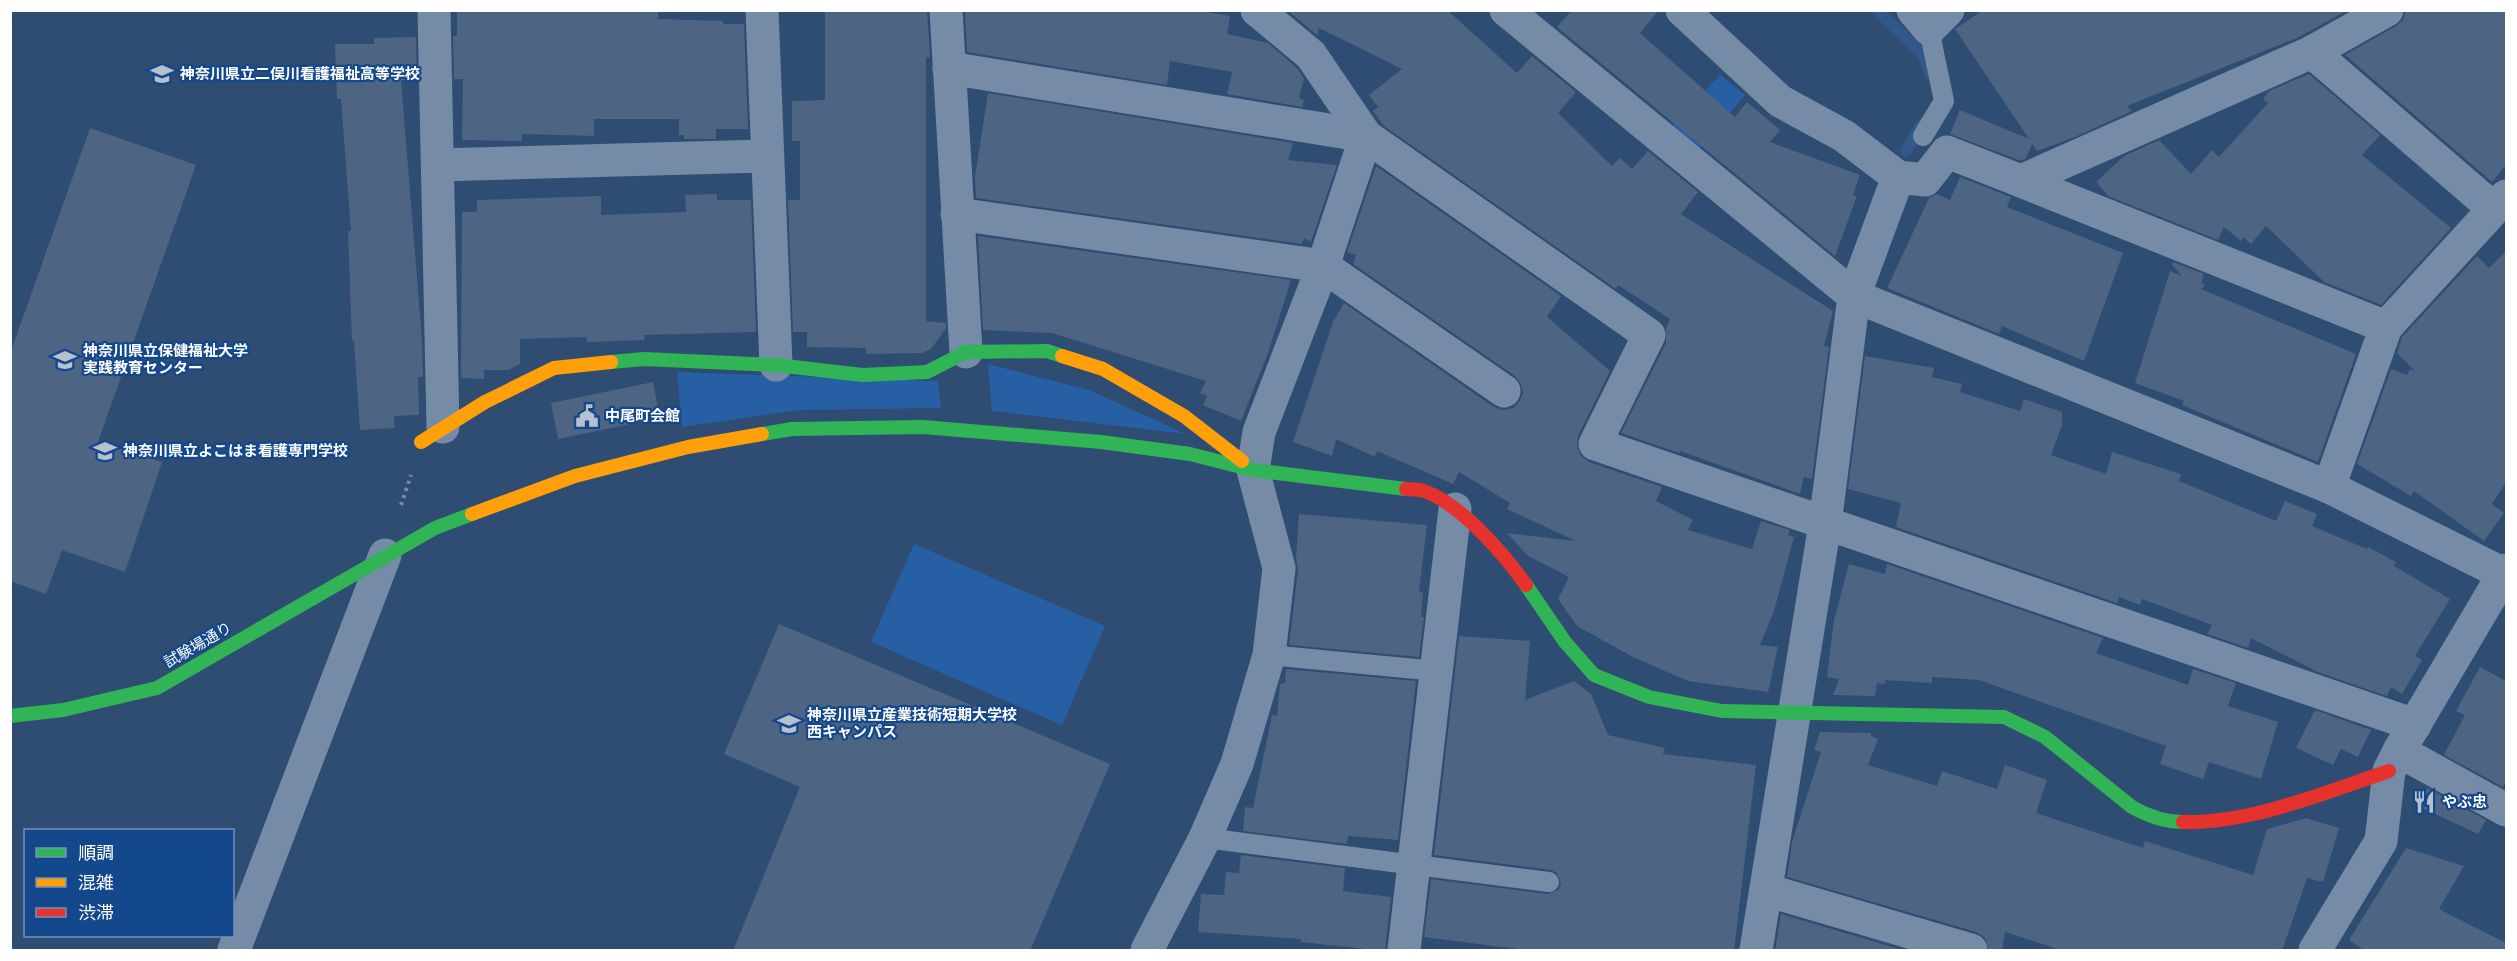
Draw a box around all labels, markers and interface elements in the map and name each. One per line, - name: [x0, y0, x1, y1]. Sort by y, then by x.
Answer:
- school or university icon: 神奈川県立二俣川看護福祉高等学校: [149, 61, 175, 87]
- place label: 神奈川県立二俣川看護福祉高等学校: [179, 65, 420, 83]
- place label: 神奈川県立保健福祉大学 実践教育センター: [82, 342, 248, 377]
- school or university icon: 神奈川県立保健福祉大学 実践教育センター: [52, 347, 78, 373]
- public building icon: 中尾町会館: [574, 403, 600, 429]
- place label: 中尾町会館: [605, 407, 680, 425]
- school or university icon: 神奈川県立よこはま看護専門学校: [92, 438, 118, 464]
- place label: 神奈川県立よこはま看護専門学校: [122, 442, 348, 460]
- street label: 試験場通り: [161, 618, 235, 672]
- place label: 神奈川県立産業技術短期大学校 西キャンパス: [806, 706, 1017, 741]
- school or university icon: 神奈川県立産業技術短期大学校 西キャンパス: [776, 711, 802, 737]
- restaurant icon: やぶ忠: [2411, 789, 2437, 815]
- place label: やぶ忠: [2442, 793, 2487, 811]
- legend: [24, 829, 234, 937]
- text: 順調: [78, 842, 114, 864]
- text: 混雑: [78, 872, 114, 894]
- text: 渋滞: [78, 902, 114, 924]

